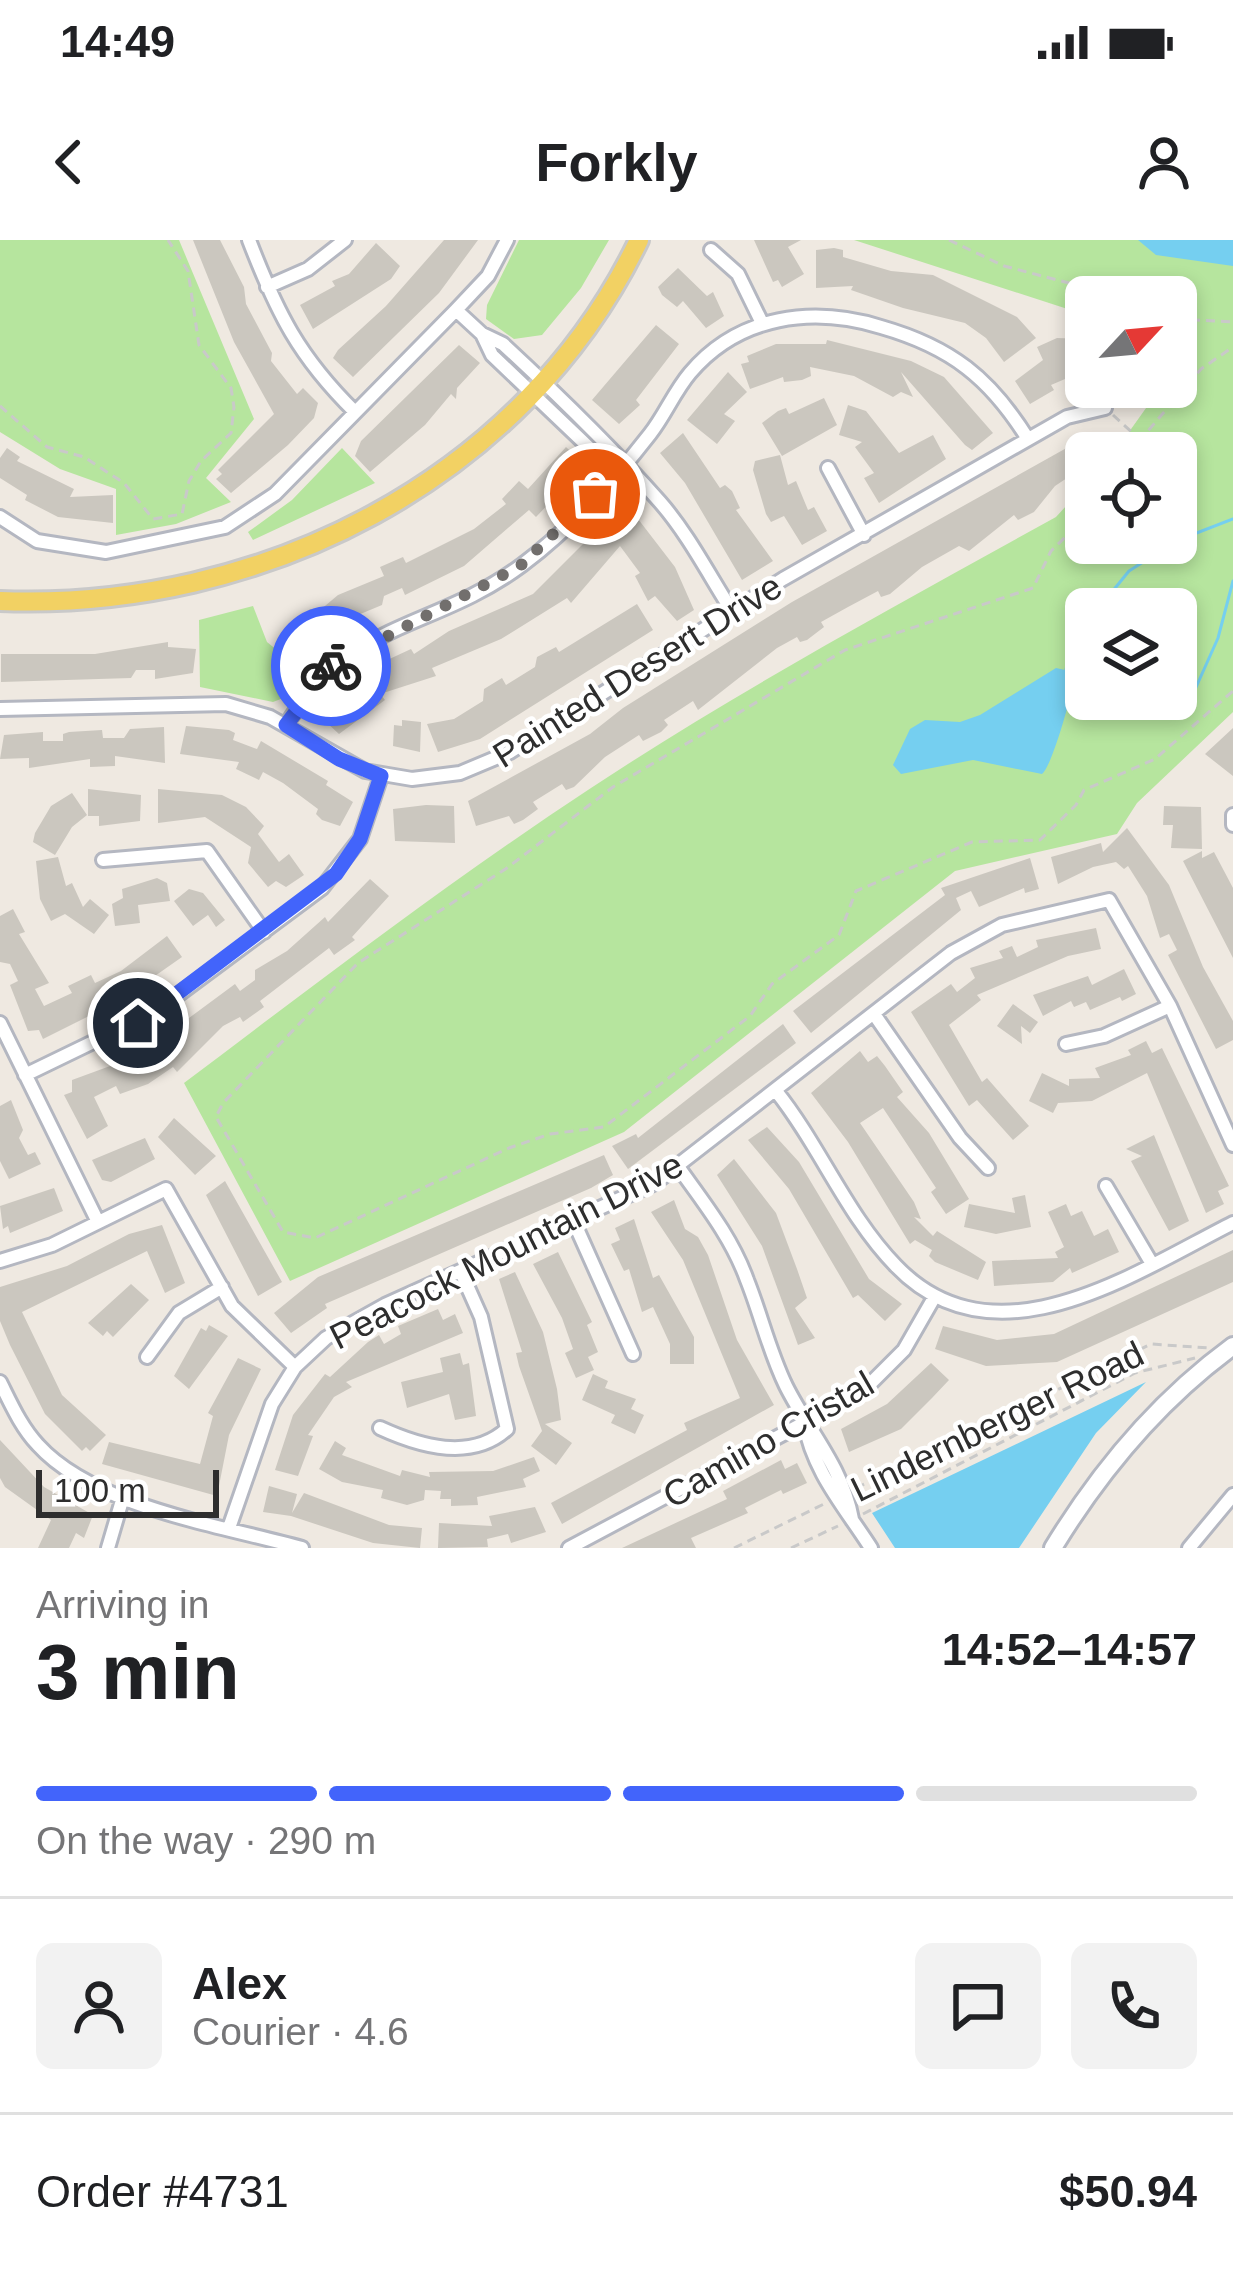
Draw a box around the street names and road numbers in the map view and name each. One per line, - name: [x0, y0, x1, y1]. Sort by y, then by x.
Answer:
- street label: Painted Desert Drive: [486, 565, 789, 776]
- street label: Peacock Mountain Drive: [323, 1144, 689, 1357]
- street label: Lindernberger Road: [844, 1333, 1150, 1510]
- street label: Camino Cristal: [656, 1363, 881, 1516]

